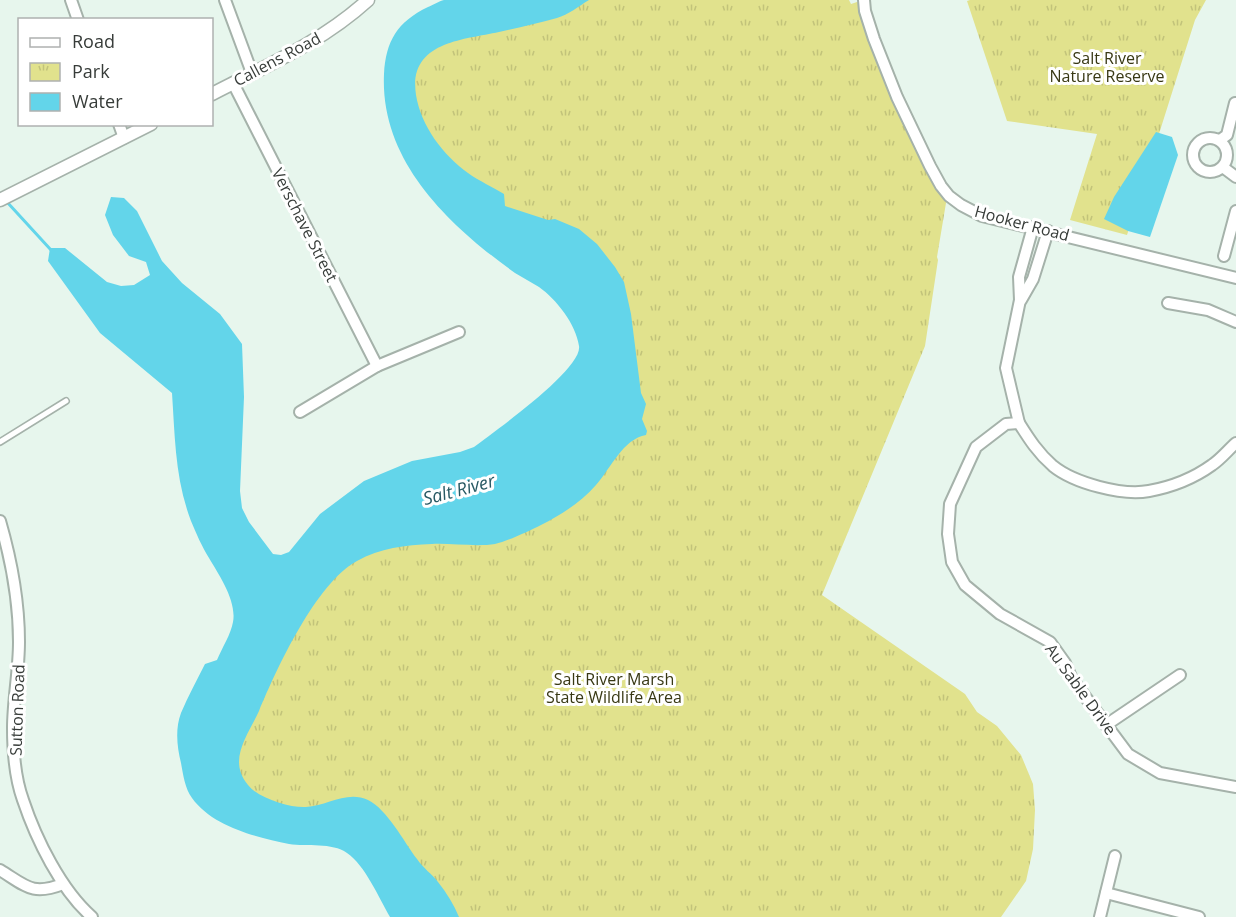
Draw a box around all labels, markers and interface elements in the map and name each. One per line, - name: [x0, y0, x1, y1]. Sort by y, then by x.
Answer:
- legend: [18, 18, 213, 126]
- street label: Callens Road: [230, 27, 324, 91]
- text: Road: [72, 29, 115, 53]
- park label: Salt River Nature Reserve: [1049, 47, 1165, 87]
- text: Park: [72, 59, 110, 83]
- text: Water: [72, 89, 123, 113]
- street label: Verschave Street: [267, 164, 343, 286]
- street label: Hooker Road: [972, 200, 1072, 246]
- water label: Salt River: [420, 468, 498, 510]
- street label: Au Sable Drive: [1040, 639, 1122, 739]
- street label: Sutton Road: [4, 664, 30, 756]
- park label: Salt River Marsh State Wildlife Area: [546, 668, 682, 708]

